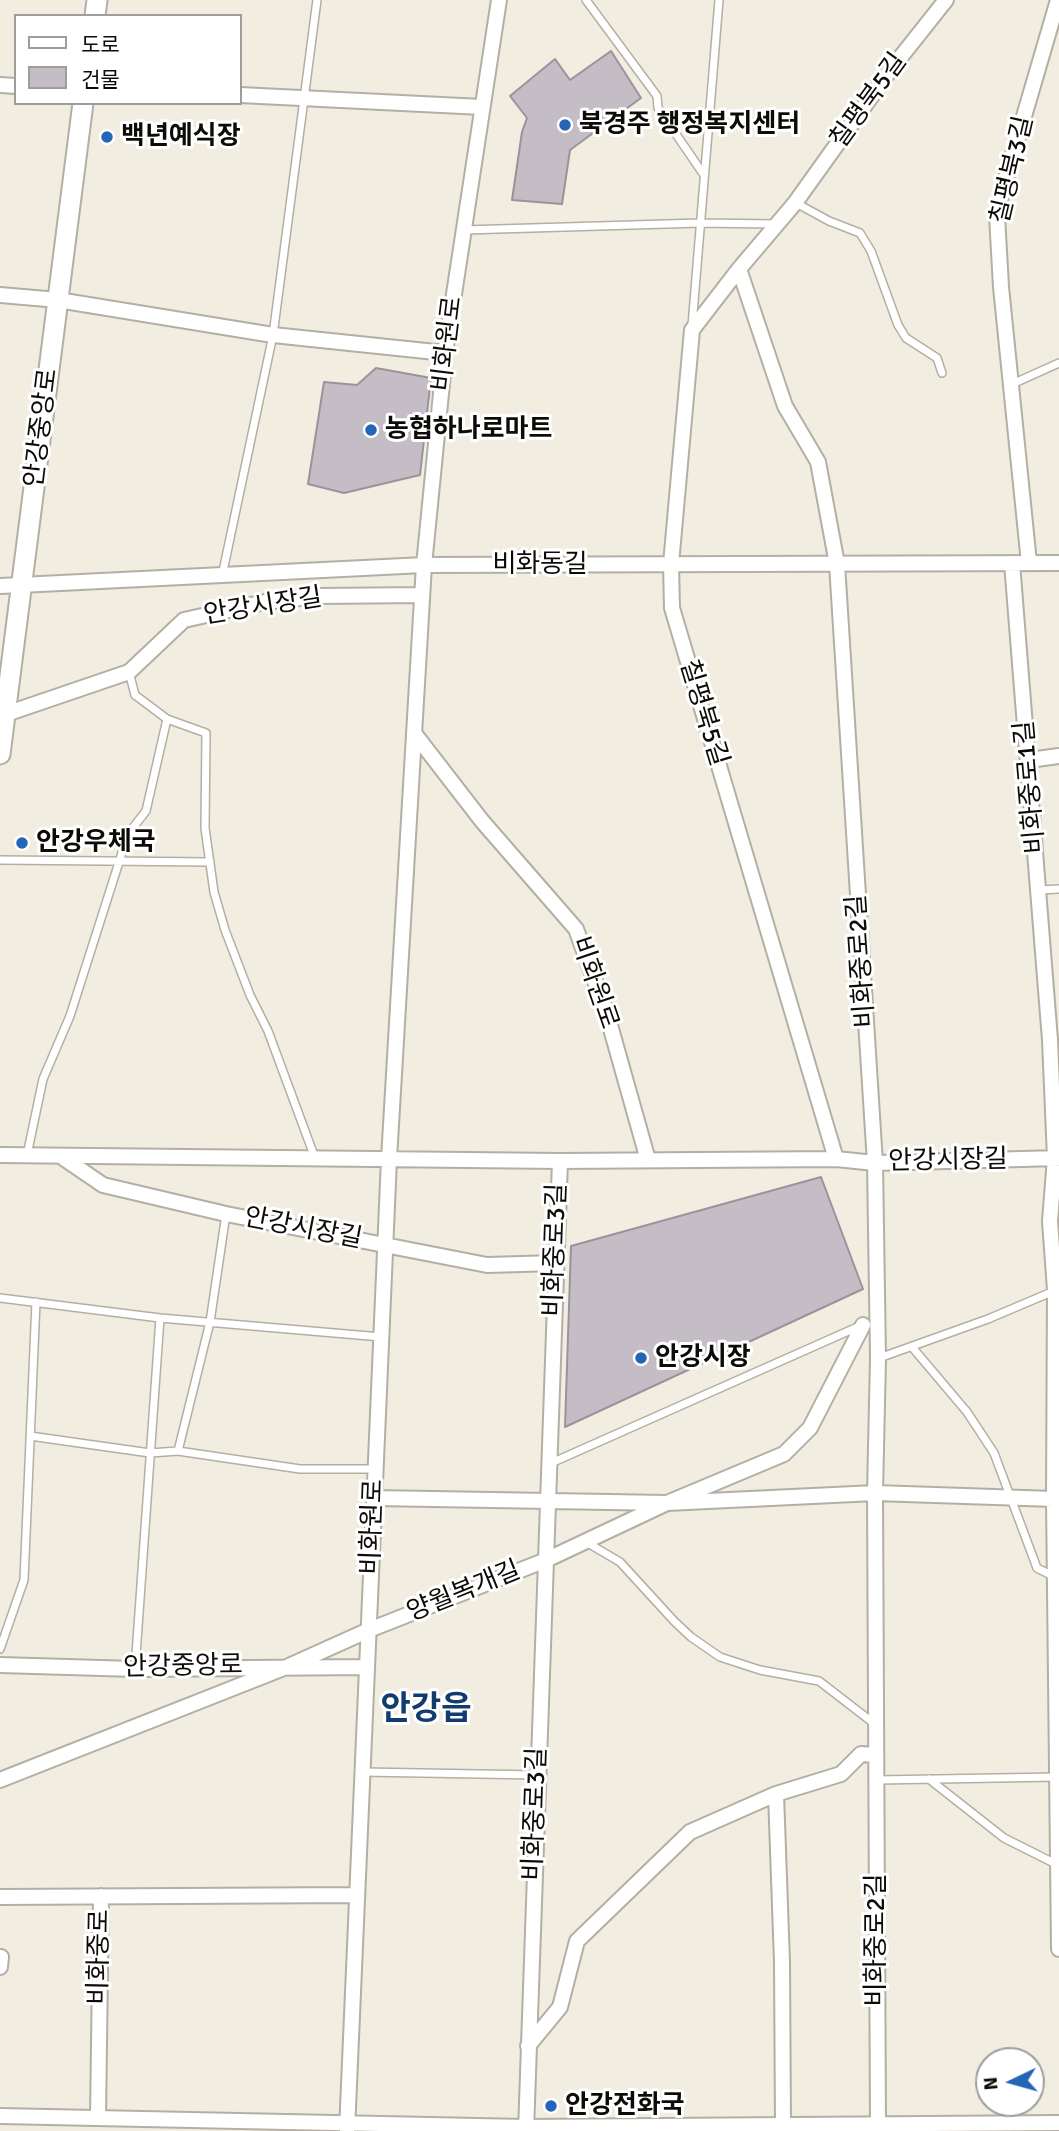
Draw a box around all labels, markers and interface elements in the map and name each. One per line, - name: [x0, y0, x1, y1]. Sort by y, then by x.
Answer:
- legend: [14, 14, 242, 105]
- text: 도로: [81, 32, 120, 58]
- street label: 칠평북5길: [824, 47, 914, 155]
- text: 건물: [81, 67, 120, 93]
- place label: 북경주 행정복지센터: [579, 109, 800, 141]
- street label: 칠평북3길: [985, 113, 1041, 227]
- marker: 북경주 행정복지센터: [557, 117, 573, 133]
- place label: 백년예식장: [121, 121, 241, 153]
- marker: 백년예식장: [99, 129, 115, 145]
- street label: 비화원로: [427, 295, 469, 393]
- street label: 안강중앙로: [19, 367, 65, 489]
- place label: 농협하나로마트: [385, 414, 552, 446]
- marker: 농협하나로마트: [363, 422, 379, 438]
- street label: 비화동길: [492, 549, 588, 581]
- street label: 안강시장길: [201, 582, 325, 632]
- street label: 칠평북5길: [672, 656, 734, 770]
- street label: 비화중로1길: [1010, 719, 1052, 855]
- place label: 안강우체국: [36, 827, 156, 859]
- marker: 안강우체국: [14, 835, 30, 851]
- street label: 비화중로2길: [842, 893, 882, 1029]
- street label: 비화원로: [564, 933, 624, 1033]
- street label: 안강시장길: [888, 1144, 1008, 1178]
- street label: 비화중로3길: [538, 1183, 574, 1317]
- street label: 안강시장길: [241, 1202, 365, 1256]
- place label: 안강시장: [655, 1342, 751, 1374]
- marker: 안강시장: [633, 1350, 649, 1366]
- street label: 비화원로: [356, 1479, 390, 1575]
- street label: 양월복개길: [403, 1555, 525, 1629]
- street label: 안강중앙로: [123, 1650, 243, 1684]
- district label: 안강읍: [380, 1690, 472, 1730]
- street label: 비화중로3길: [518, 1747, 554, 1881]
- street label: 비화중로2길: [861, 1873, 893, 2007]
- street label: 비화중로: [84, 1909, 116, 2005]
- north arrow: [975, 2047, 1045, 2117]
- text: N: [979, 2076, 1004, 2091]
- place label: 안강전화국: [565, 2090, 685, 2122]
- marker: 안강전화국: [543, 2098, 559, 2114]

